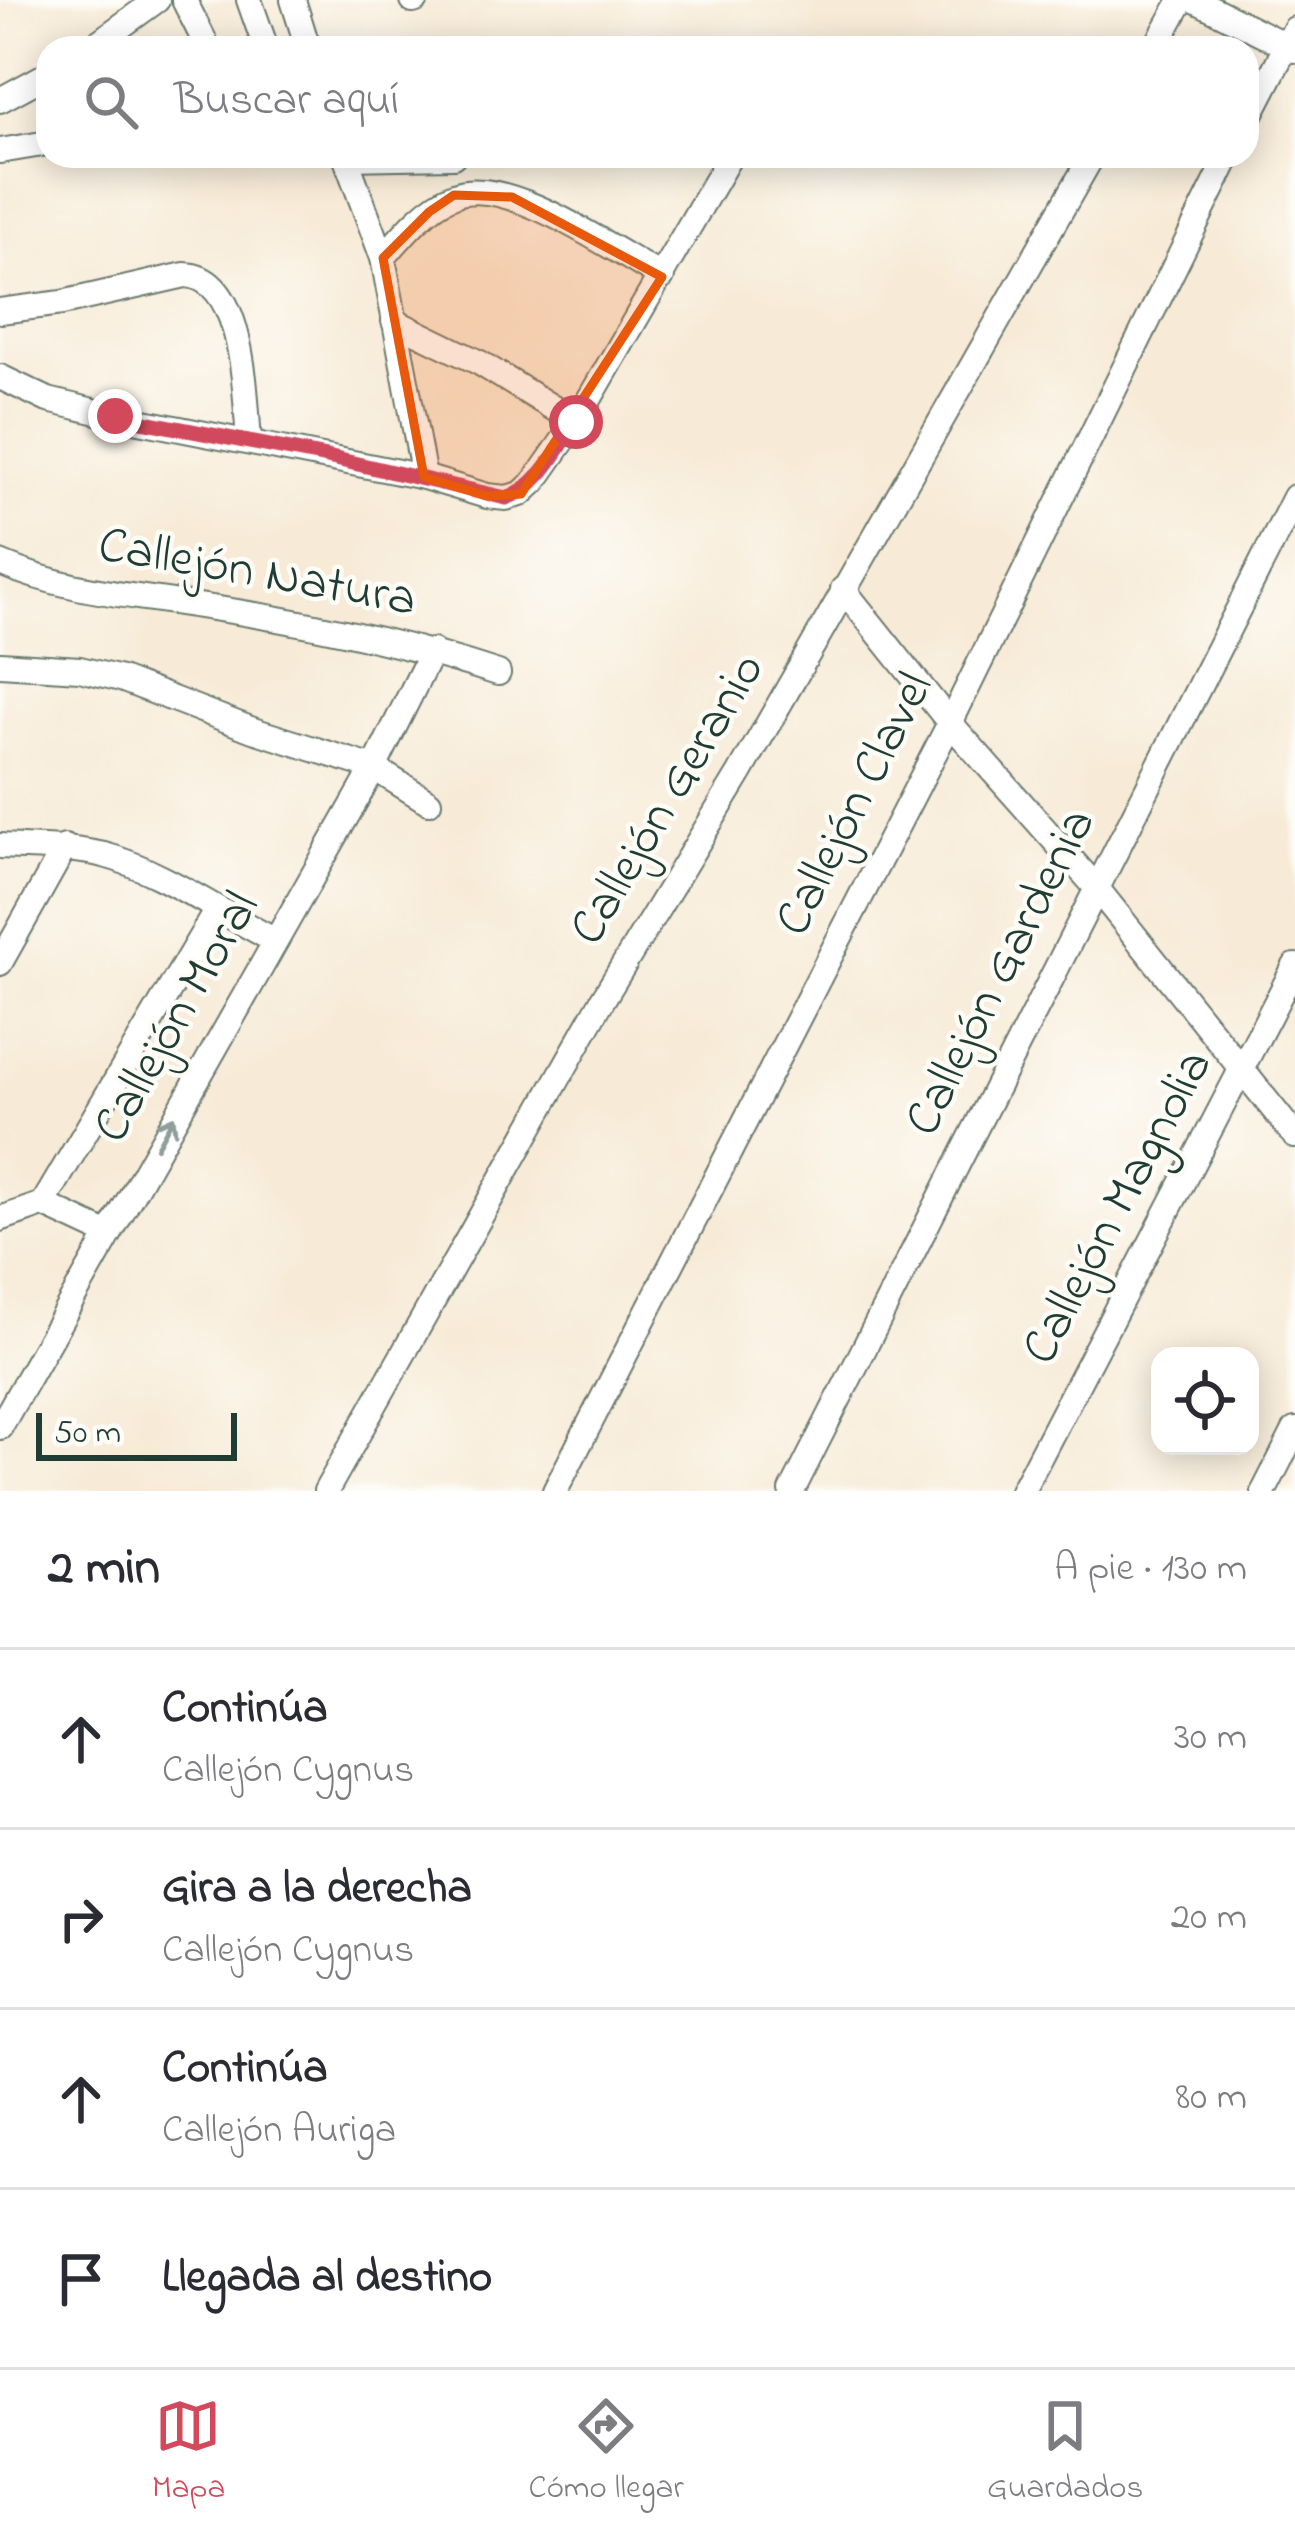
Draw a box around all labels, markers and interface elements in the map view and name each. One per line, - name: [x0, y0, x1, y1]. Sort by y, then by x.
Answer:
- search box: [36, 36, 1259, 168]
- icon: search: [78, 69, 144, 135]
- text: Buscar aquí: [174, 69, 399, 135]
- route end: [88, 389, 142, 443]
- route start: [549, 395, 603, 449]
- street label: Callejón Natura: [92, 509, 422, 639]
- street label: Callejón Geranio: [552, 640, 786, 960]
- street label: Callejón Clavel: [757, 660, 955, 950]
- street label: Callejón Gardenia: [887, 796, 1117, 1150]
- street label: Callejón Moral: [76, 878, 280, 1158]
- street label: Callejón Magnolia: [1004, 1037, 1234, 1379]
- one-way arrow: [154, 1116, 177, 1151]
- map controls: [1151, 1347, 1259, 1455]
- button: locate: [1151, 1347, 1259, 1455]
- scale bar: [36, 1407, 237, 1460]
- text: 50 m: [54, 1410, 121, 1458]
- text: 2 min: [48, 1532, 160, 1607]
- text: A pie · 130 m: [1054, 1541, 1247, 1598]
- text: Continúa: [162, 1677, 328, 1743]
- icon: ahead: [48, 1706, 114, 1772]
- text: 30 m: [1174, 1710, 1247, 1767]
- text: Callejón Cygnus: [162, 1743, 414, 1800]
- text: Gira a la derecha: [162, 1857, 472, 1923]
- icon: right: [48, 1886, 114, 1952]
- text: 20 m: [1171, 1890, 1247, 1947]
- text: Callejón Cygnus: [162, 1923, 414, 1980]
- text: Continúa: [162, 2037, 328, 2103]
- icon: ahead: [48, 2066, 114, 2132]
- text: 80 m: [1176, 2070, 1247, 2127]
- text: Callejón Auriga: [162, 2103, 396, 2160]
- icon: arrive: [48, 2246, 114, 2312]
- text: Llegada al destino: [162, 2246, 492, 2312]
- tab: Mapa: [152, 2393, 225, 2513]
- tab: Cómo llegar: [529, 2393, 684, 2513]
- tab: Guardados: [987, 2393, 1143, 2513]

